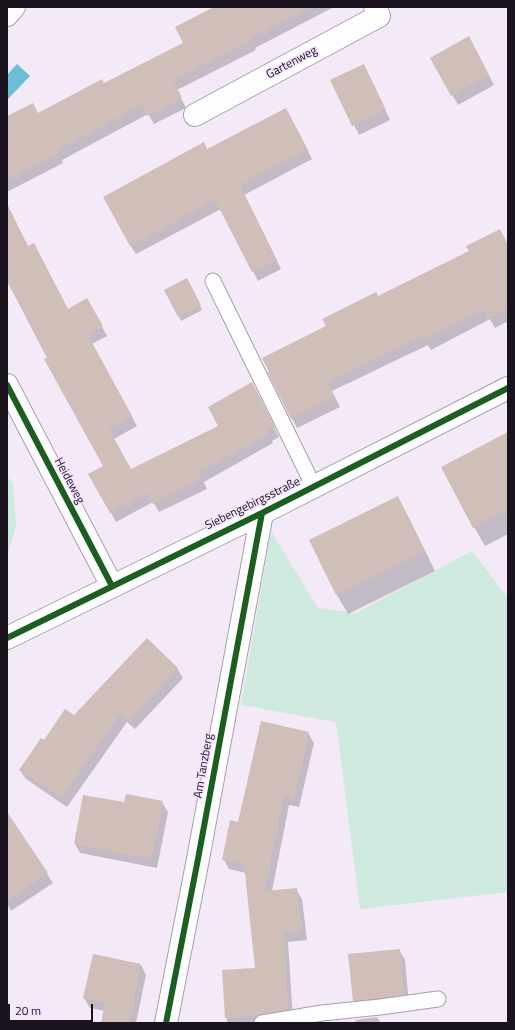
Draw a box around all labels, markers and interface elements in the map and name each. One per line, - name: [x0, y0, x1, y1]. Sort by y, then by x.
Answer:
- street label: Gartenweg: [264, 44, 320, 82]
- street label: Heideweg: [51, 455, 87, 507]
- street label: Siebengebirgsstraße: [203, 475, 303, 533]
- street label: Am Tanzberg: [191, 732, 217, 800]
- scale bar: [10, 996, 95, 1022]
- text: 20 m: [15, 1001, 41, 1020]

